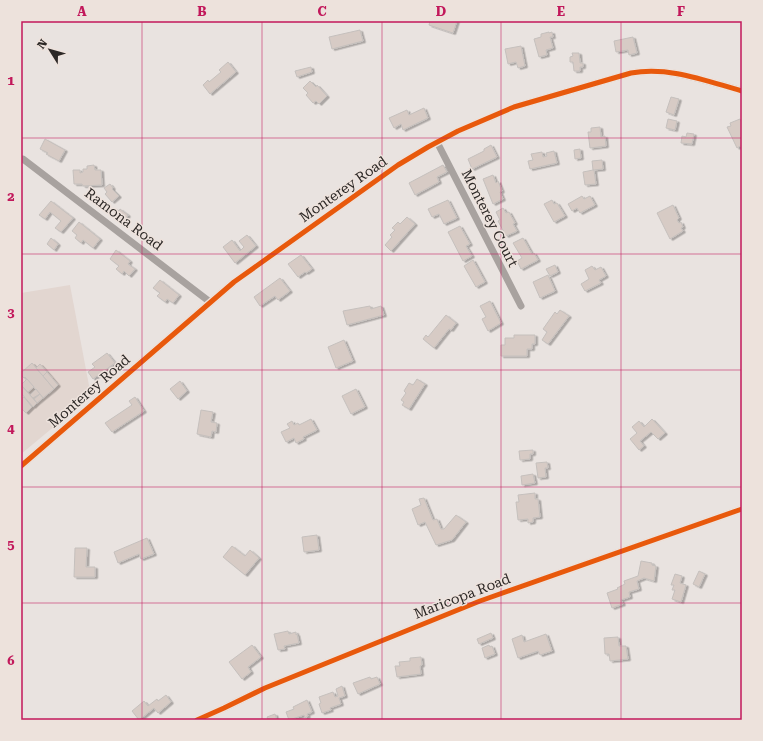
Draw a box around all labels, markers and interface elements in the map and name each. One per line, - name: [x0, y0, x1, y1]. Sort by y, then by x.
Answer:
- text: A: [77, 4, 87, 19]
- text: B: [197, 4, 207, 19]
- text: C: [317, 4, 327, 19]
- text: D: [436, 4, 446, 19]
- text: E: [557, 4, 565, 19]
- text: F: [677, 4, 685, 19]
- north arrow: [30, 30, 70, 70]
- text: N: [35, 37, 50, 52]
- text: 1: [7, 73, 15, 88]
- street label: Monterey Road: [296, 153, 390, 225]
- street label: Monterey Court: [459, 167, 521, 269]
- street label: Ramona Road: [82, 185, 166, 253]
- text: 2: [7, 189, 15, 204]
- text: 3: [7, 305, 15, 320]
- street label: Monterey Road: [45, 351, 133, 431]
- text: 4: [7, 421, 15, 436]
- text: 5: [7, 537, 15, 552]
- street label: Maricopa Road: [412, 570, 512, 622]
- text: 6: [7, 653, 15, 668]

